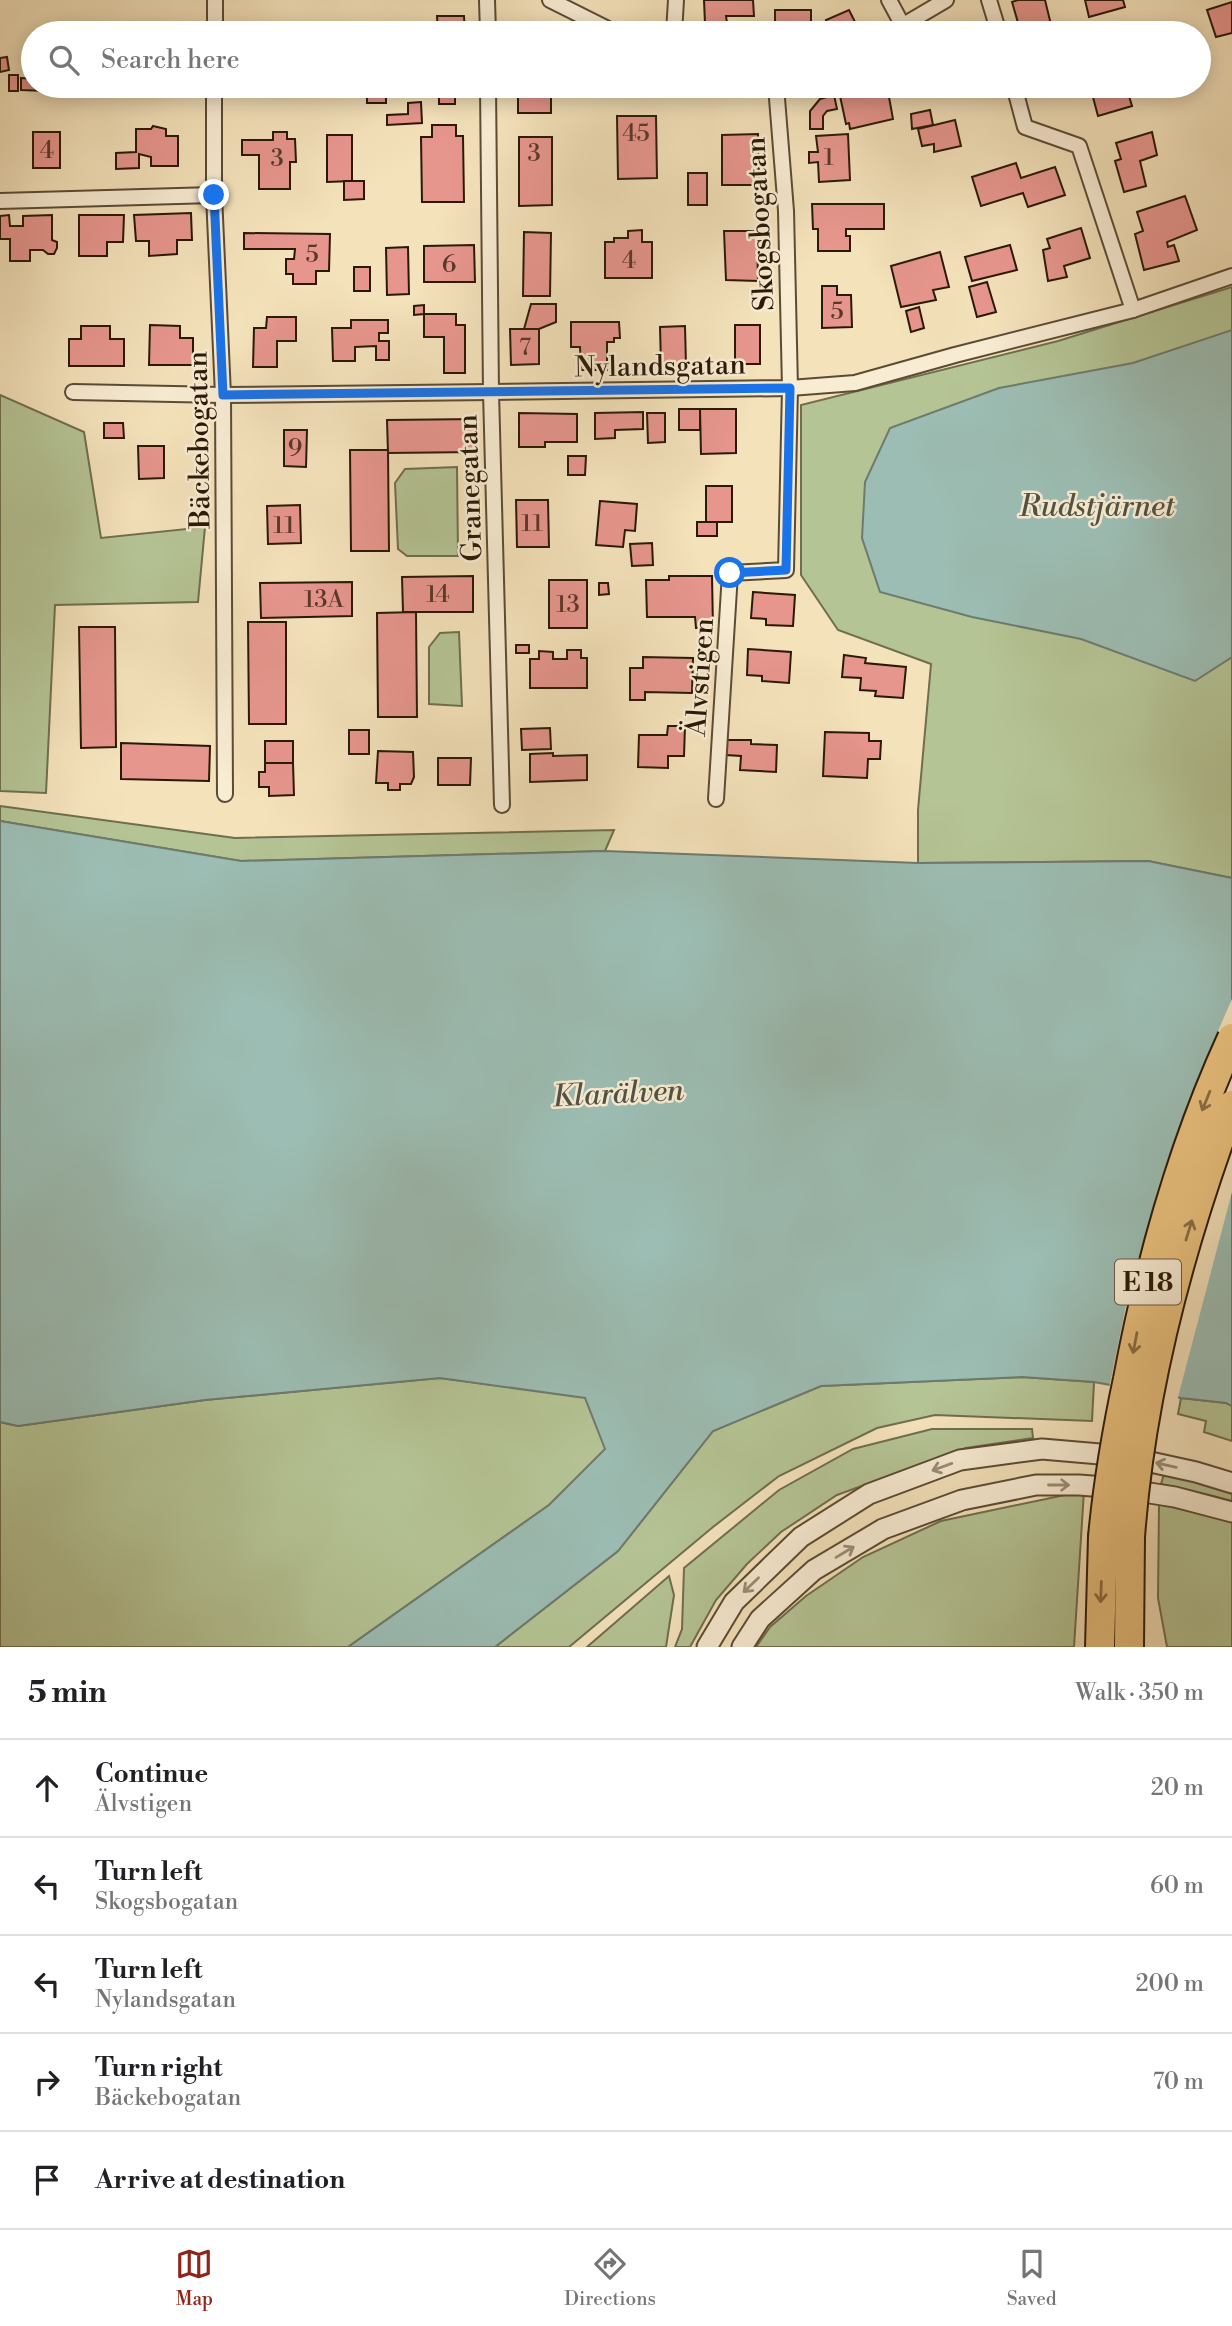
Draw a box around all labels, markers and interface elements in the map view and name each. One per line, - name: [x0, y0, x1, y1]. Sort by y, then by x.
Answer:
- search box: [21, 21, 1211, 98]
- icon: search: [45, 41, 83, 79]
- text: Search here: [101, 44, 240, 76]
- house number: 45: [622, 119, 650, 149]
- house number: 4: [40, 136, 54, 166]
- street label: Skogsbogatan: [738, 136, 783, 312]
- house number: 3: [527, 139, 541, 169]
- house number: 1: [824, 143, 835, 173]
- house number: 3: [270, 144, 284, 174]
- route end: [198, 179, 229, 210]
- house number: 5: [305, 240, 319, 270]
- house number: 4: [622, 246, 636, 276]
- house number: 6: [442, 250, 456, 280]
- house number: 5: [830, 297, 844, 327]
- house number: 7: [519, 333, 531, 363]
- street label: Nylandsgatan: [574, 348, 746, 385]
- street label: Bäckebogatan: [180, 350, 219, 530]
- street label: Granegatan: [450, 413, 491, 562]
- house number: 9: [288, 434, 302, 464]
- water label: Rudstjärnet: [1018, 488, 1176, 526]
- house number: 11: [521, 509, 543, 539]
- house number: 11: [273, 511, 295, 541]
- route start: [714, 557, 745, 588]
- house number: 14: [426, 580, 450, 610]
- house number: 13A: [304, 585, 345, 615]
- house number: 13: [556, 590, 580, 620]
- street label: Älvstigen: [678, 617, 722, 738]
- water label: Klarälven: [551, 1072, 685, 1116]
- one-way arrow: [1199, 1090, 1212, 1112]
- one-way arrow: [1183, 1219, 1196, 1241]
- road number: E 18: [1115, 1260, 1181, 1304]
- one-way arrow: [1127, 1331, 1141, 1354]
- one-way arrow: [1155, 1458, 1178, 1472]
- one-way arrow: [931, 1462, 953, 1474]
- one-way arrow: [1047, 1478, 1070, 1492]
- one-way arrow: [834, 1545, 854, 1559]
- one-way arrow: [743, 1577, 760, 1594]
- one-way arrow: [1095, 1580, 1108, 1603]
- text: 5 min: [28, 1674, 107, 1712]
- text: Walk · 350 m: [1075, 1679, 1204, 1707]
- text: Continue: [95, 1758, 208, 1790]
- icon: ahead: [28, 1769, 66, 1807]
- text: 20 m: [1151, 1774, 1204, 1802]
- text: Älvstigen: [95, 1790, 192, 1818]
- text: Turn left: [95, 1856, 203, 1888]
- icon: left: [28, 1867, 66, 1905]
- text: 60 m: [1150, 1872, 1204, 1900]
- text: Skogsbogatan: [95, 1888, 238, 1916]
- text: Turn left: [95, 1954, 203, 1986]
- icon: left: [28, 1965, 66, 2003]
- text: 200 m: [1136, 1970, 1204, 1998]
- text: Nylandsgatan: [95, 1986, 236, 2014]
- text: Turn right: [95, 2052, 223, 2084]
- icon: right: [28, 2063, 66, 2101]
- text: 70 m: [1153, 2068, 1204, 2096]
- text: Bäckebogatan: [95, 2084, 241, 2112]
- icon: arrive: [28, 2161, 66, 2199]
- text: Arrive at destination: [95, 2164, 345, 2196]
- tab: Map: [175, 2245, 213, 2311]
- tab: Directions: [564, 2245, 656, 2311]
- tab: Saved: [1007, 2245, 1057, 2311]

